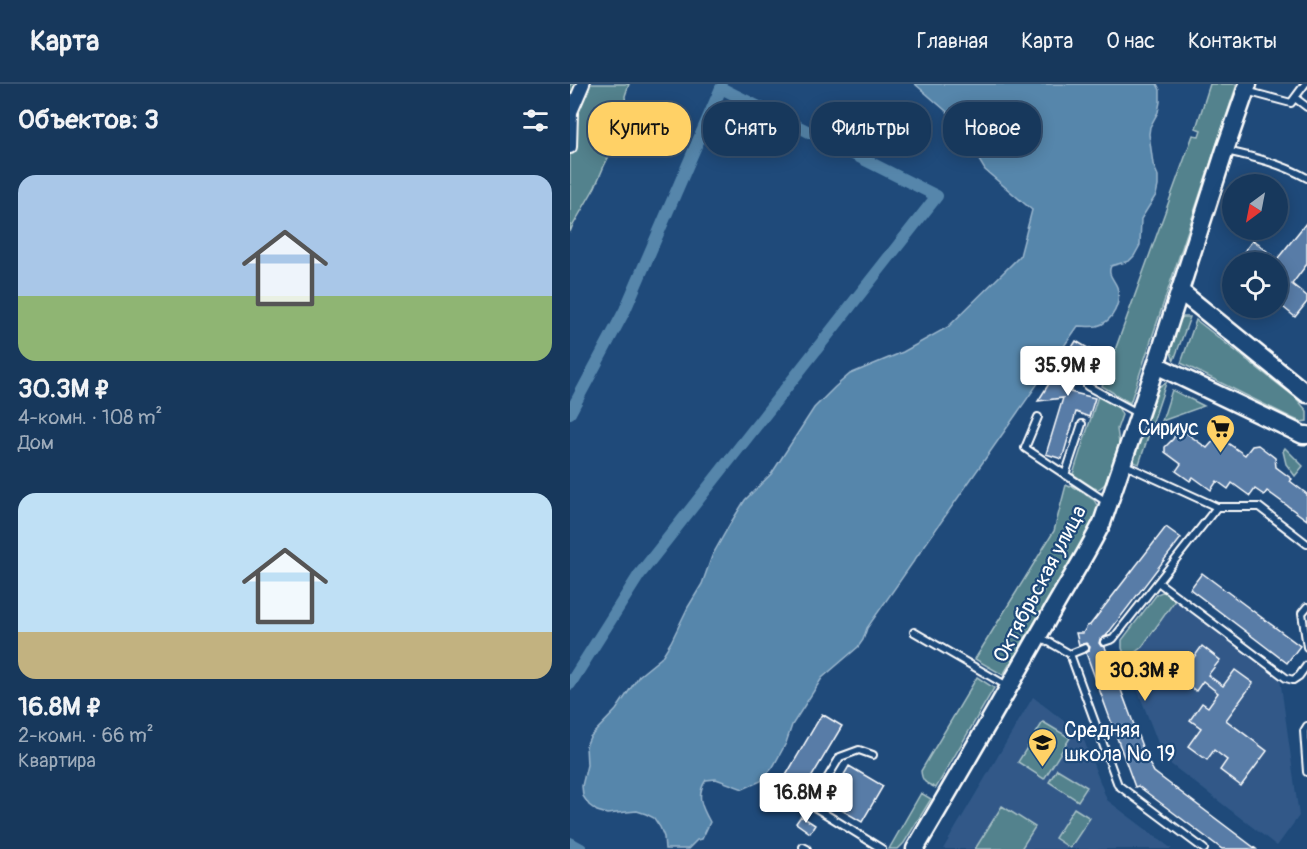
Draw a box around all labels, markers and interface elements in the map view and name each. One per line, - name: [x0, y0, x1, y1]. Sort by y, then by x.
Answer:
- text: Карта: [30, 24, 99, 59]
- text: Главная: [917, 28, 988, 55]
- text: Карта: [1021, 28, 1073, 55]
- text: О нас: [1106, 28, 1155, 55]
- text: Контакты: [1188, 28, 1277, 55]
- chip: Купить: [588, 102, 691, 156]
- chip: Снять: [703, 102, 799, 156]
- chip: Фильтры: [811, 102, 931, 156]
- chip: Новое: [943, 102, 1041, 156]
- text: Объектов: 3: [18, 104, 159, 136]
- icon: filters: [519, 104, 552, 137]
- north arrow: [1222, 174, 1288, 240]
- map controls: [1222, 174, 1288, 318]
- icon: home: [231, 214, 339, 322]
- button: locate: [1222, 252, 1288, 318]
- pin: 35.9M ₽: [1013, 346, 1123, 397]
- text: 35.9M ₽: [1034, 353, 1102, 378]
- text: 30.3M ₽: [18, 373, 110, 405]
- text: 4-комн. · 108 m²: [18, 405, 162, 430]
- supermarket icon: Сириус: [1204, 412, 1236, 454]
- place label: Сириус: [1138, 415, 1199, 442]
- text: Дом: [18, 430, 54, 455]
- street label: Октябрьская улица: [987, 501, 1093, 667]
- icon: home: [231, 532, 339, 640]
- pin: 30.3M ₽: [1090, 651, 1200, 702]
- text: 30.3M ₽: [1109, 658, 1181, 683]
- text: 16.8M ₽: [18, 691, 102, 723]
- place label: Средняя школа № 19: [1064, 717, 1175, 768]
- text: 2-комн. · 66 m²: [18, 723, 154, 748]
- school or university icon: Средняя школа № 19: [1027, 726, 1059, 768]
- text: Квартира: [18, 748, 96, 773]
- pin: 16.8M ₽: [751, 773, 861, 824]
- text: 16.8M ₽: [774, 780, 838, 805]

